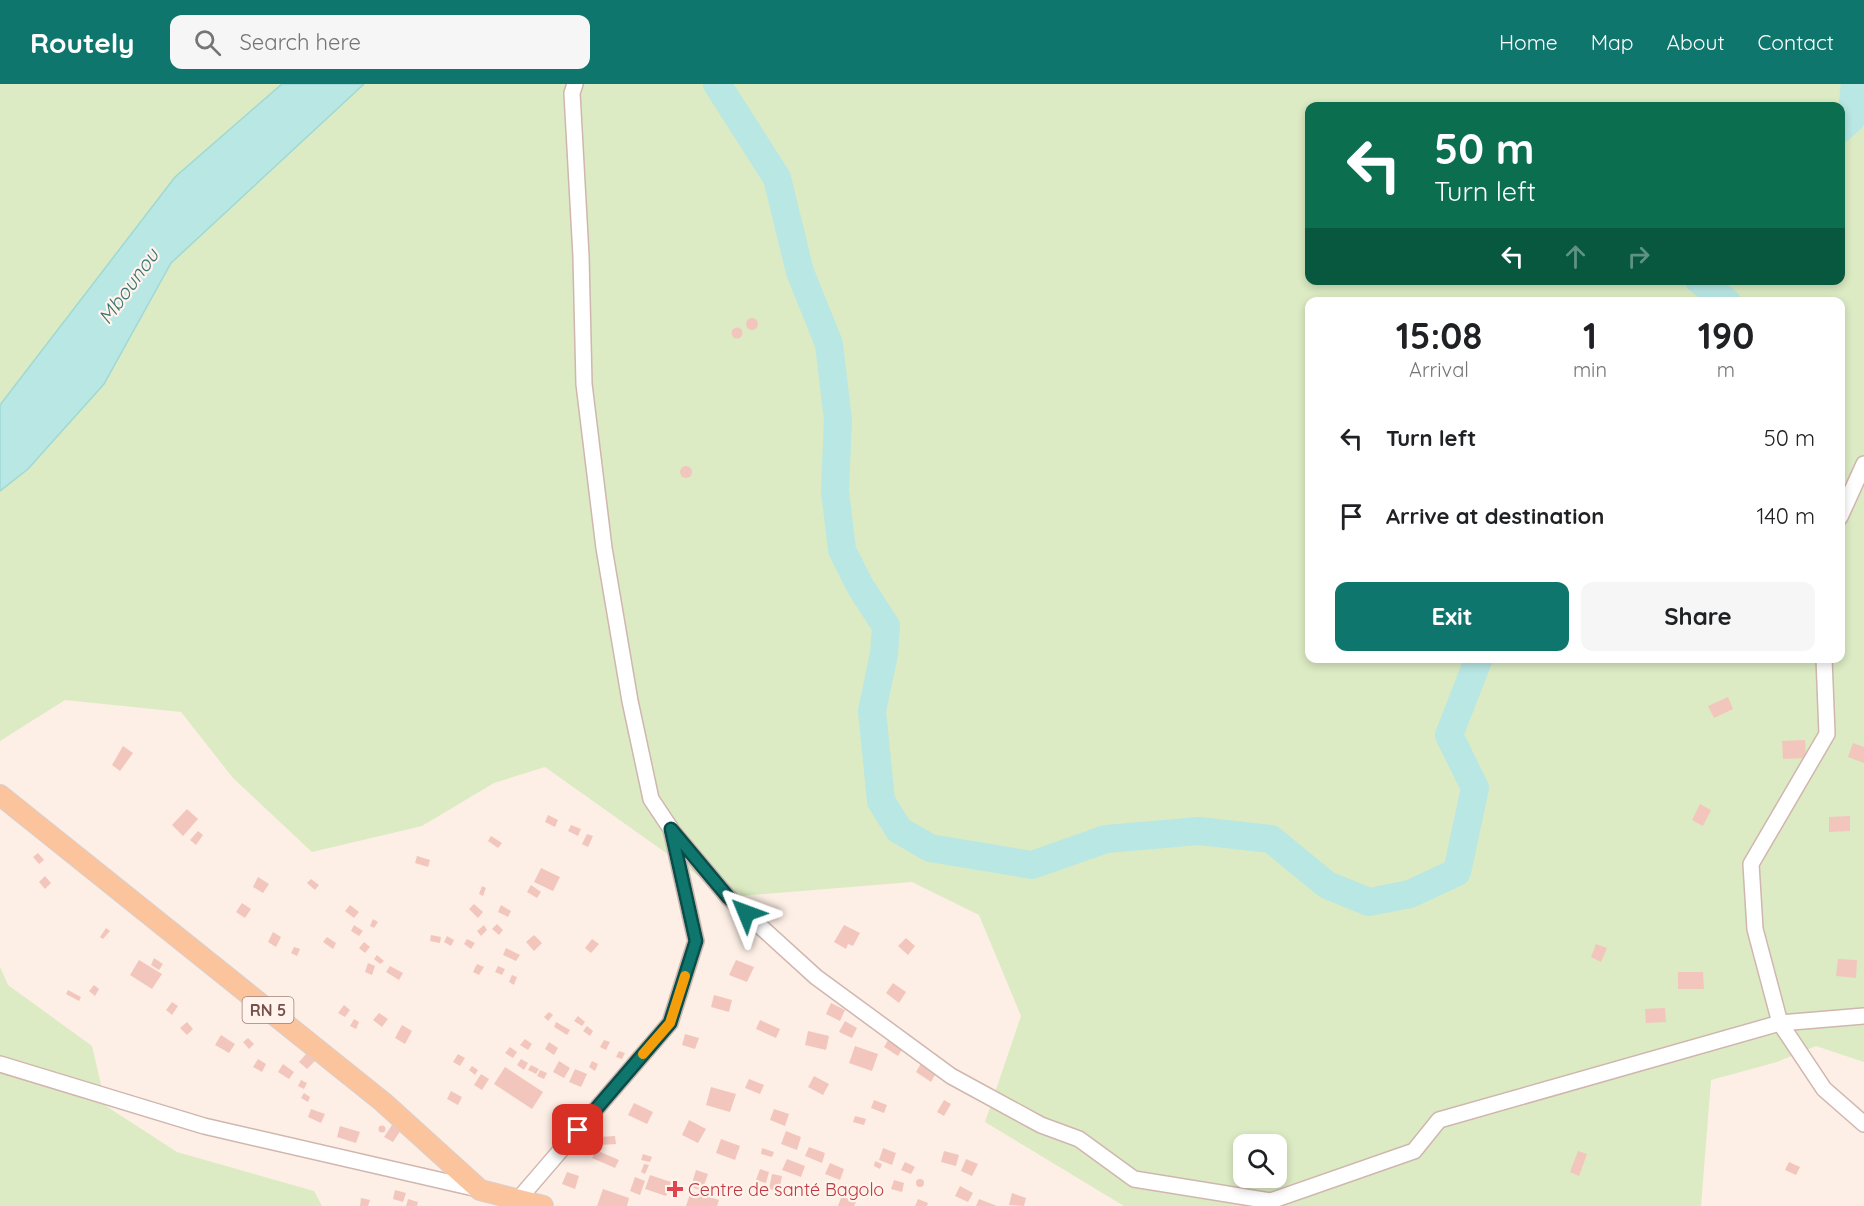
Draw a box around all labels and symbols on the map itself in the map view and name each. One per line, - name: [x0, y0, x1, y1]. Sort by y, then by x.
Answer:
- water label: Mbounou: [92, 242, 165, 329]
- position arrow: [714, 881, 778, 945]
- road number: RN 5: [242, 997, 294, 1023]
- pin: [552, 1104, 603, 1155]
- place label: Centre de santé Bagolo: [688, 1178, 884, 1201]
- marker: Centre de santé Bagolo: [666, 1180, 684, 1198]

